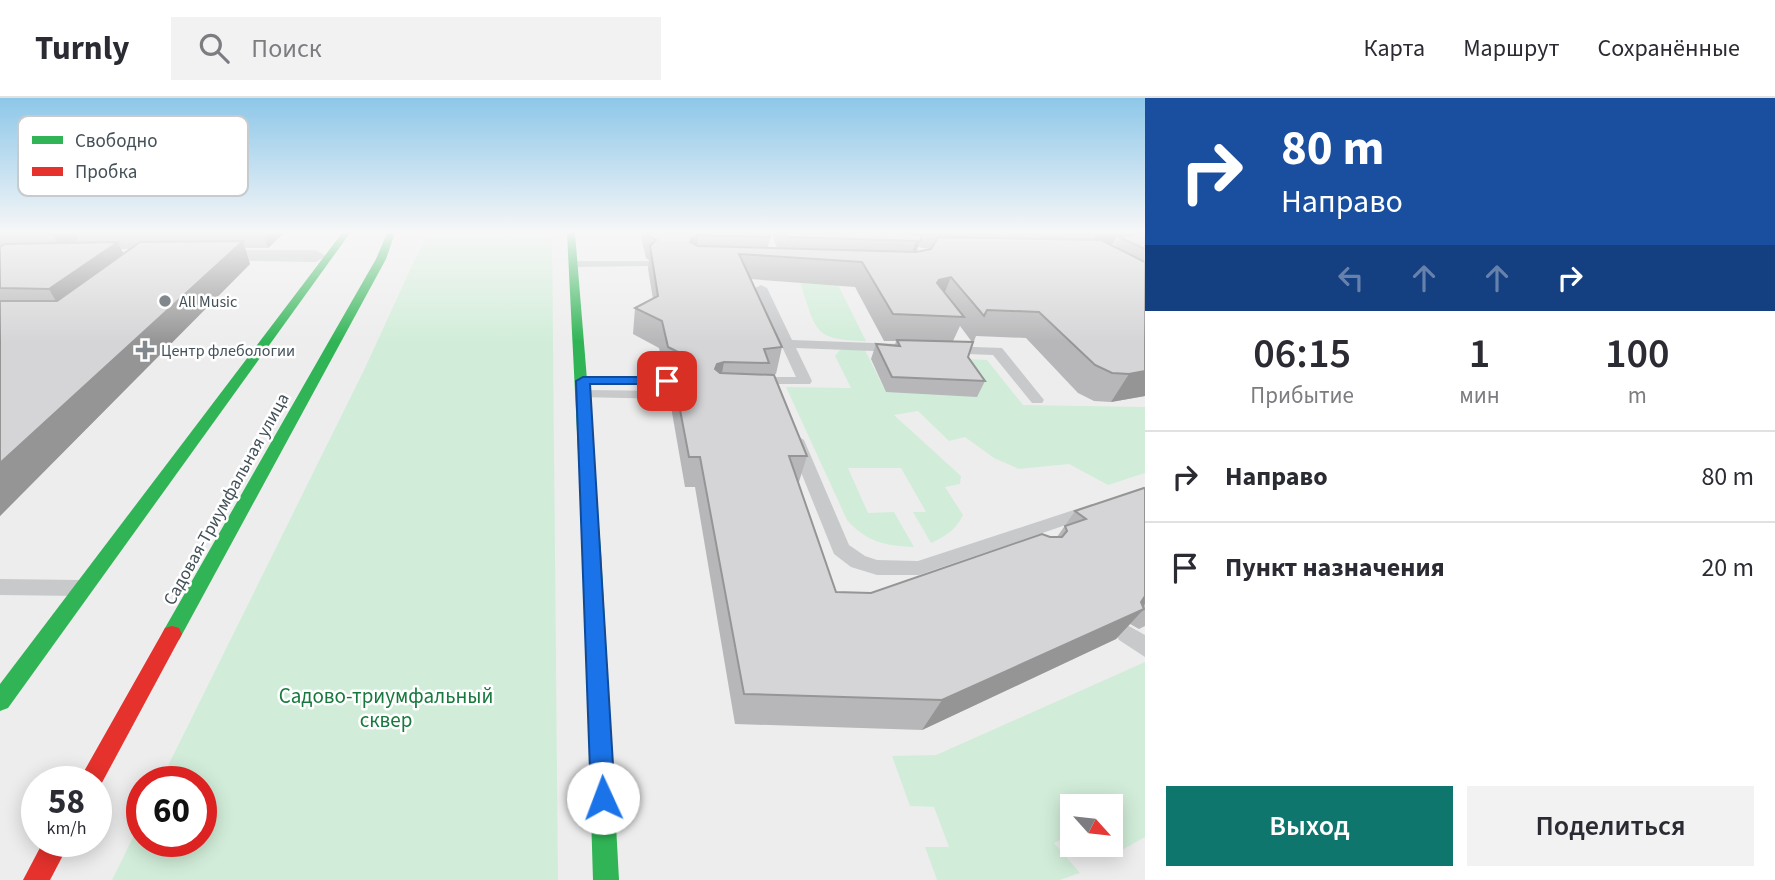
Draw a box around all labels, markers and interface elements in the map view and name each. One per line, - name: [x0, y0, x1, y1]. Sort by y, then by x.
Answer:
- search box: [171, 17, 661, 80]
- text: Turnly: [35, 25, 129, 72]
- icon: search: [195, 29, 233, 67]
- text: Поиск: [251, 30, 322, 67]
- text: Карта: [1364, 31, 1425, 66]
- text: Маршрут: [1463, 31, 1559, 66]
- text: Сохранённые: [1597, 31, 1740, 66]
- text: 80 m: [1281, 114, 1385, 184]
- legend: [18, 116, 248, 196]
- icon: right: [1166, 126, 1257, 217]
- text: Свободно: [75, 128, 158, 155]
- text: Пробка: [75, 159, 137, 186]
- text: Направо: [1281, 179, 1403, 225]
- icon: left: [1332, 259, 1370, 297]
- icon: ahead: [1405, 259, 1443, 297]
- icon: ahead: [1478, 259, 1516, 297]
- icon: right: [1551, 259, 1589, 297]
- place label: All Music: [179, 291, 237, 313]
- marker: All Music: [157, 293, 173, 309]
- text: 06:15: [1253, 324, 1351, 384]
- text: 1: [1469, 324, 1490, 384]
- text: 100: [1605, 324, 1670, 384]
- marker: Центр флебологии: [135, 340, 155, 360]
- place label: Центр флебологии: [161, 340, 295, 362]
- pin: [637, 351, 697, 411]
- icon: arrive: [648, 362, 686, 400]
- text: Прибытие: [1250, 379, 1354, 412]
- text: мин: [1459, 379, 1500, 412]
- text: m: [1628, 379, 1647, 412]
- street label: Садовая-Триумфальная улица: [157, 388, 295, 610]
- icon: right: [1166, 458, 1204, 496]
- text: Направо: [1225, 458, 1328, 495]
- text: 80 m: [1701, 458, 1754, 495]
- icon: arrive: [1166, 549, 1204, 587]
- text: Пункт назначения: [1225, 549, 1445, 586]
- text: 20 m: [1701, 549, 1754, 586]
- park label: Садово-триумфальный сквер: [279, 681, 493, 735]
- position arrow: [566, 761, 640, 835]
- speed limit sign: 60: [126, 766, 217, 857]
- text: 58: [48, 777, 85, 827]
- button: Выход: [1166, 786, 1453, 866]
- button: Поделиться: [1467, 786, 1754, 866]
- north arrow: [1060, 794, 1124, 858]
- map controls: [1060, 794, 1123, 857]
- text: km/h: [47, 816, 86, 841]

